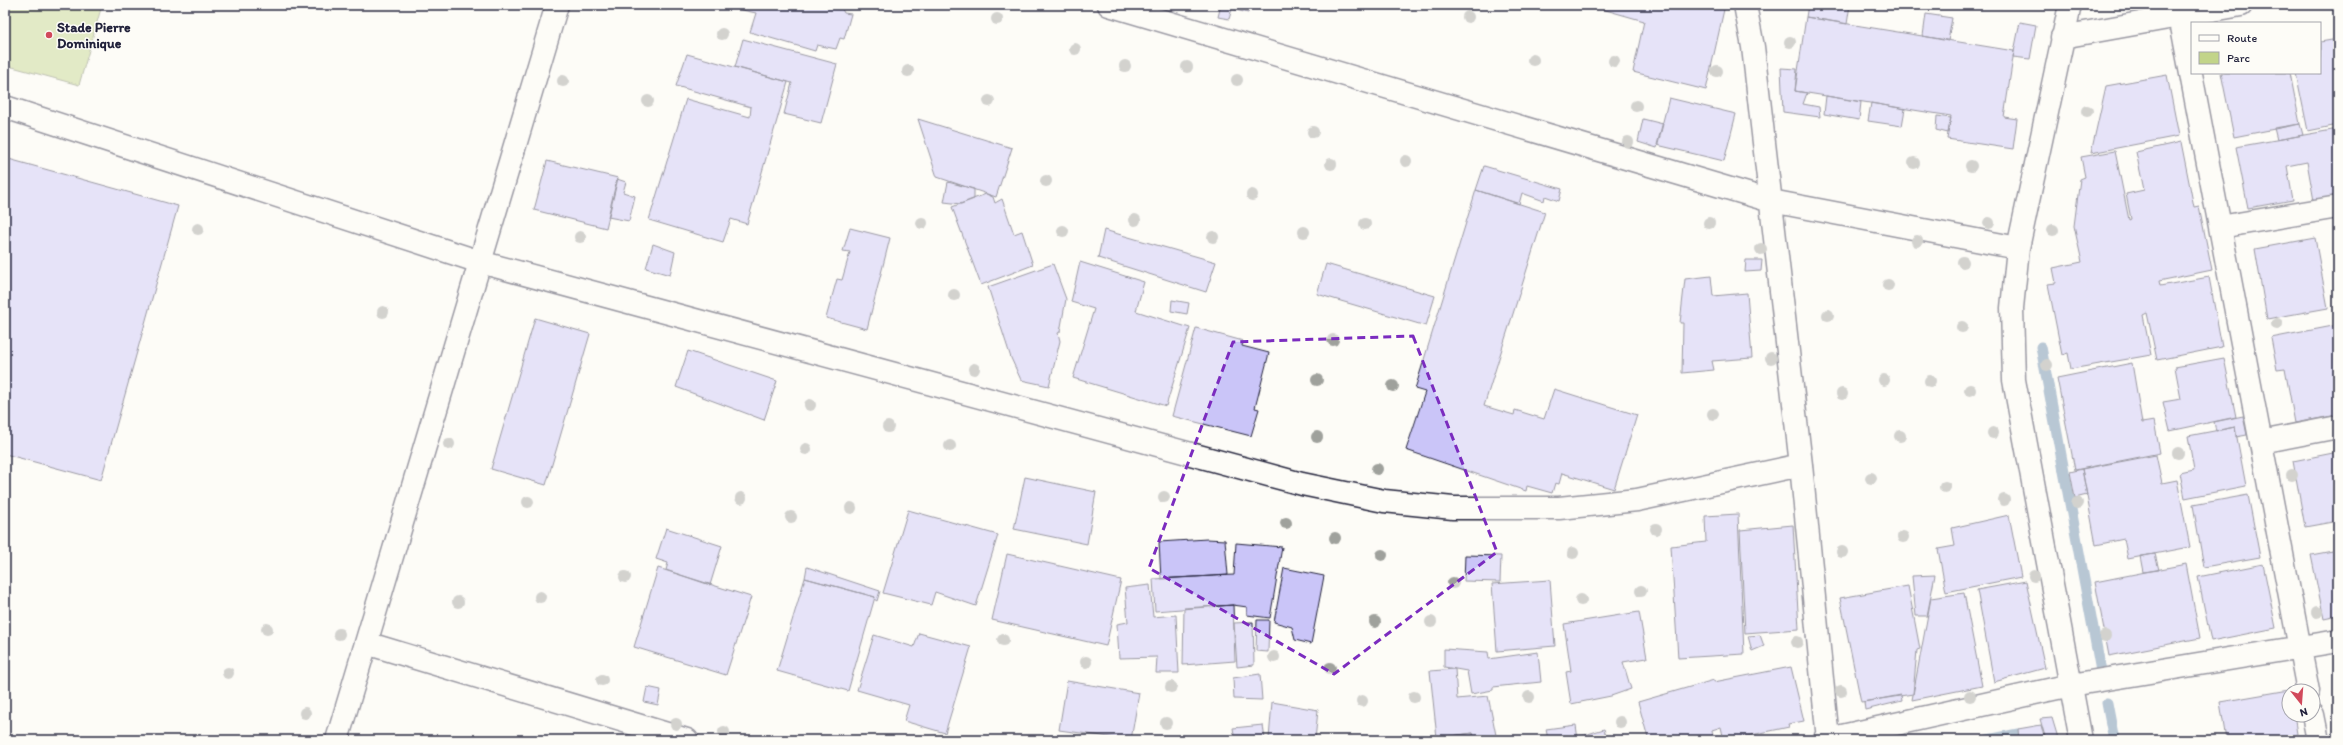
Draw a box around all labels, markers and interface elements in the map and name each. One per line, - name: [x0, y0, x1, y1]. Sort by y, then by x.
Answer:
- place label: Stade Pierre Dominique: [57, 19, 131, 52]
- legend: [2191, 22, 2321, 74]
- marker: Stade Pierre Dominique: [44, 30, 54, 40]
- text: Route: [2227, 31, 2257, 45]
- text: Parc: [2227, 51, 2250, 65]
- north arrow: [2281, 683, 2321, 723]
- text: N: [2298, 705, 2309, 719]

